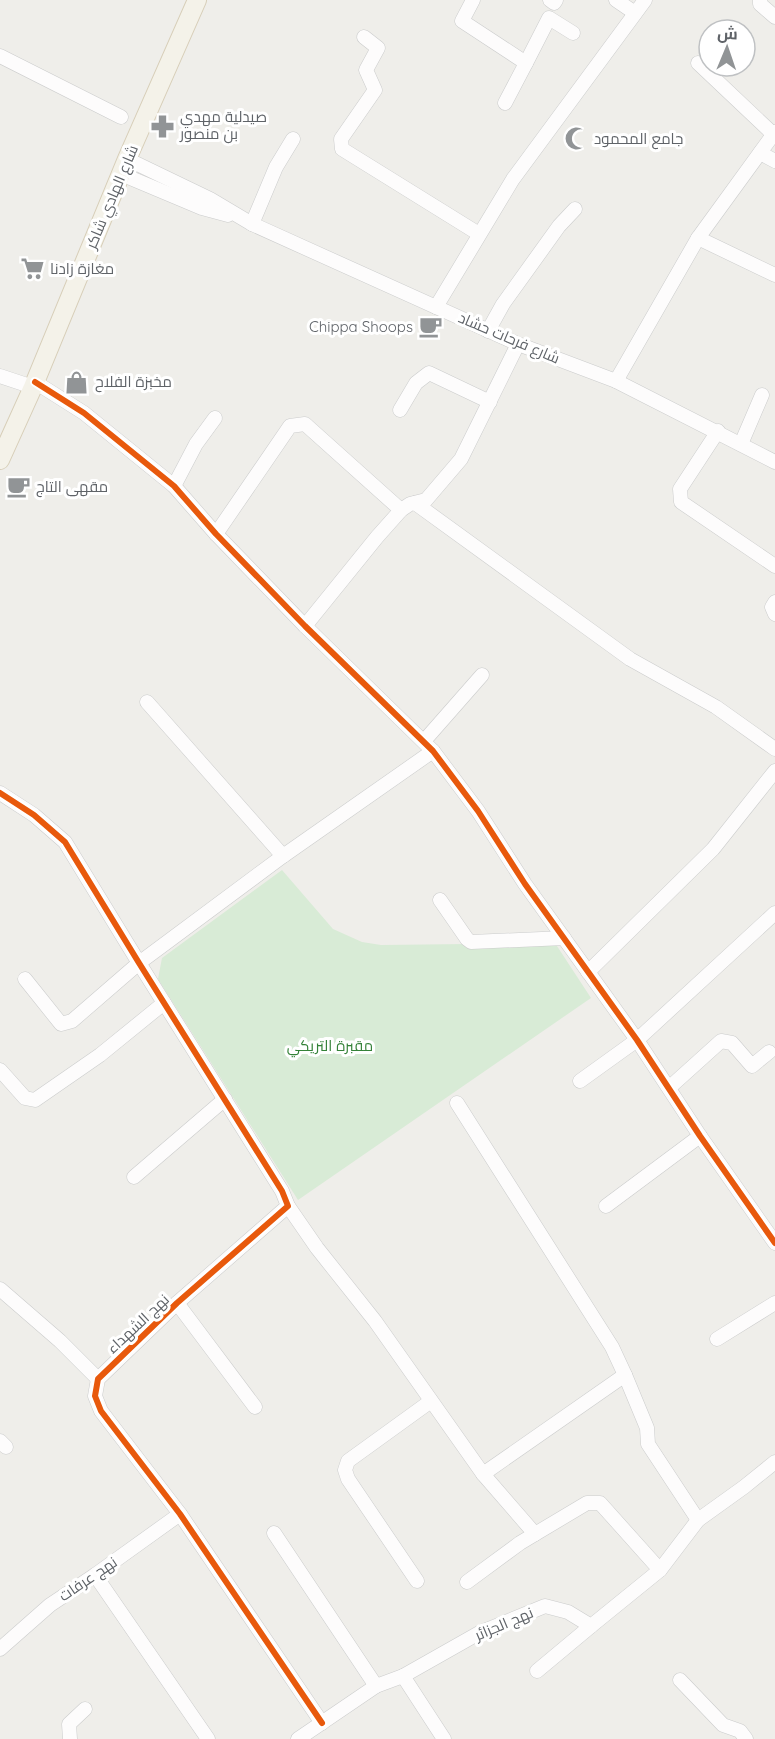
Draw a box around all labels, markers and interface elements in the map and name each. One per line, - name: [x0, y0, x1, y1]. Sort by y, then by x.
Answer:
- north arrow: [697, 18, 757, 78]
- text: ش: [717, 23, 738, 43]
- place label: صيدلية مهدي بن منصور: [179, 107, 267, 144]
- pharmacy icon: صيدلية مهدي بن منصور: [149, 113, 175, 139]
- mosque icon: جامع المحمود: [563, 126, 589, 152]
- place label: جامع المحمود: [594, 129, 683, 150]
- street label: شارع الهادي شاكر: [81, 142, 145, 254]
- supermarket icon: مغازة زادنا: [19, 256, 45, 282]
- place label: مغازة زادنا: [50, 259, 114, 278]
- street label: شارع فرحات حشاد: [455, 308, 563, 369]
- cafe icon: Chippa Shoops: [418, 314, 444, 340]
- place label: Chippa Shoops: [309, 317, 413, 336]
- shop icon: مخبزة الفلاح: [64, 369, 90, 395]
- place label: مخبزة الفلاح: [95, 372, 172, 393]
- cafe icon: مقهى التاج: [5, 474, 31, 500]
- place label: مقهى التاج: [36, 477, 108, 498]
- park label: مقبرة التريكي: [287, 1036, 373, 1058]
- street label: نهج الشهداء: [102, 1290, 174, 1359]
- street label: نهج عرفات: [55, 1552, 122, 1607]
- street label: نهج الجزائر: [471, 1603, 537, 1647]

